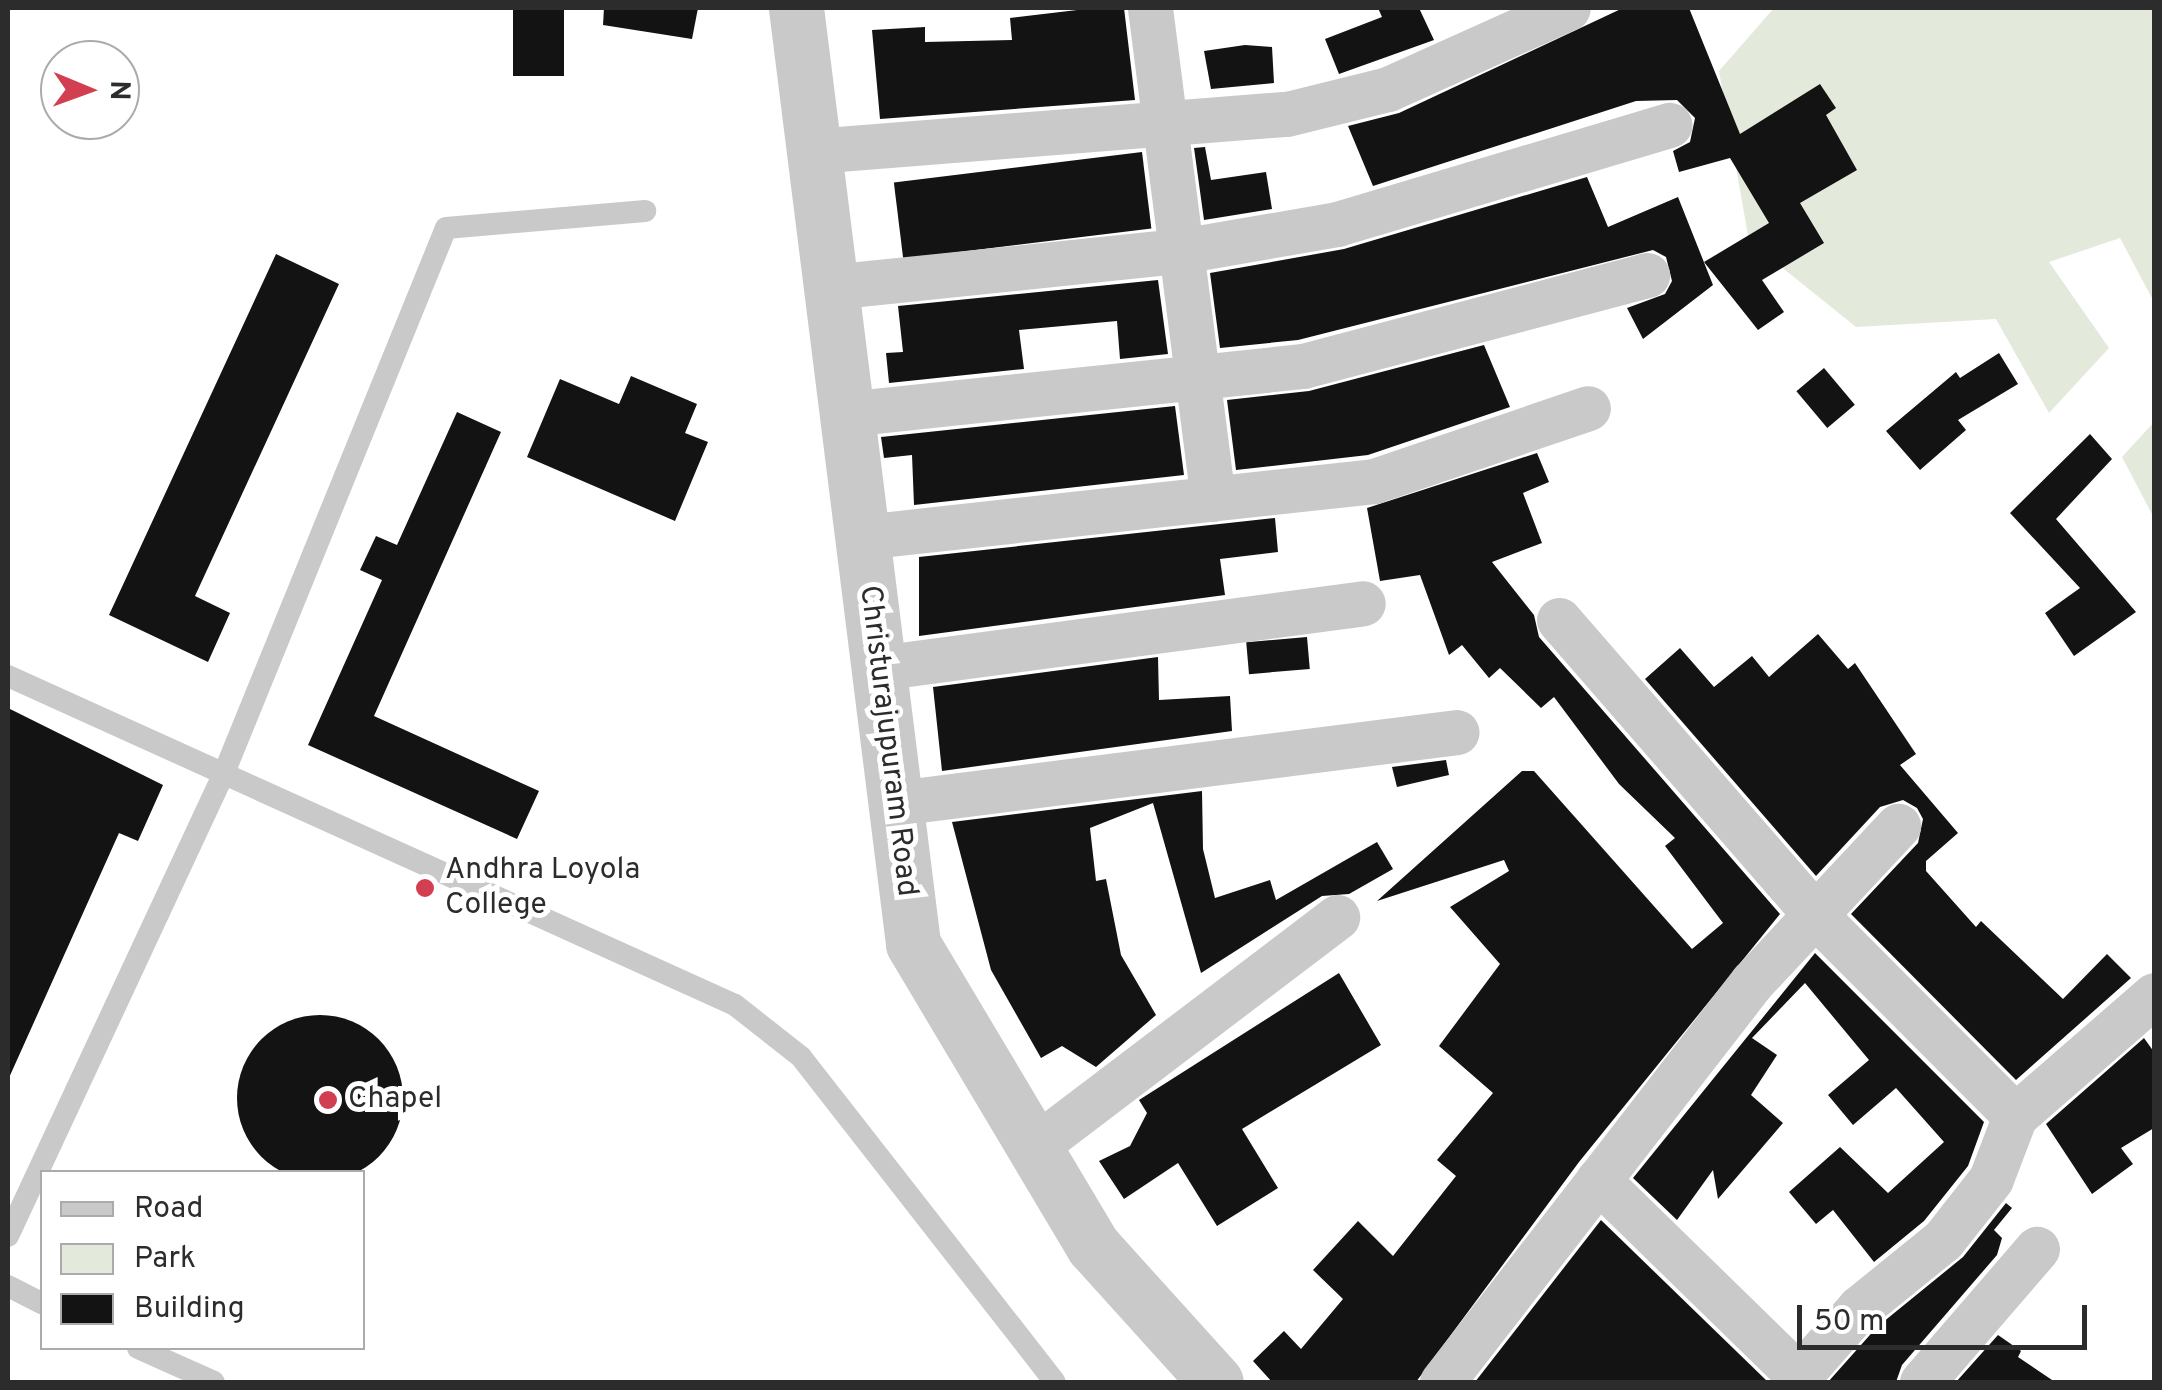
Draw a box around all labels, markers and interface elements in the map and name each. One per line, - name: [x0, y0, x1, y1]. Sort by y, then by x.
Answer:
- north arrow: [40, 40, 140, 140]
- text: N: [100, 80, 136, 101]
- street label: Christurajupuram Road: [850, 583, 924, 899]
- place label: Andhra Loyola College: [445, 853, 640, 924]
- marker: Andhra Loyola College: [414, 877, 436, 899]
- place label: Chapel: [348, 1082, 442, 1118]
- marker: Chapel: [317, 1089, 339, 1111]
- legend: [40, 1170, 365, 1350]
- text: Road: [134, 1191, 203, 1228]
- text: Park: [134, 1241, 196, 1278]
- scale bar: [1802, 1285, 2092, 1347]
- text: Building: [134, 1291, 245, 1328]
- text: 50 m: [1814, 1304, 1884, 1341]

